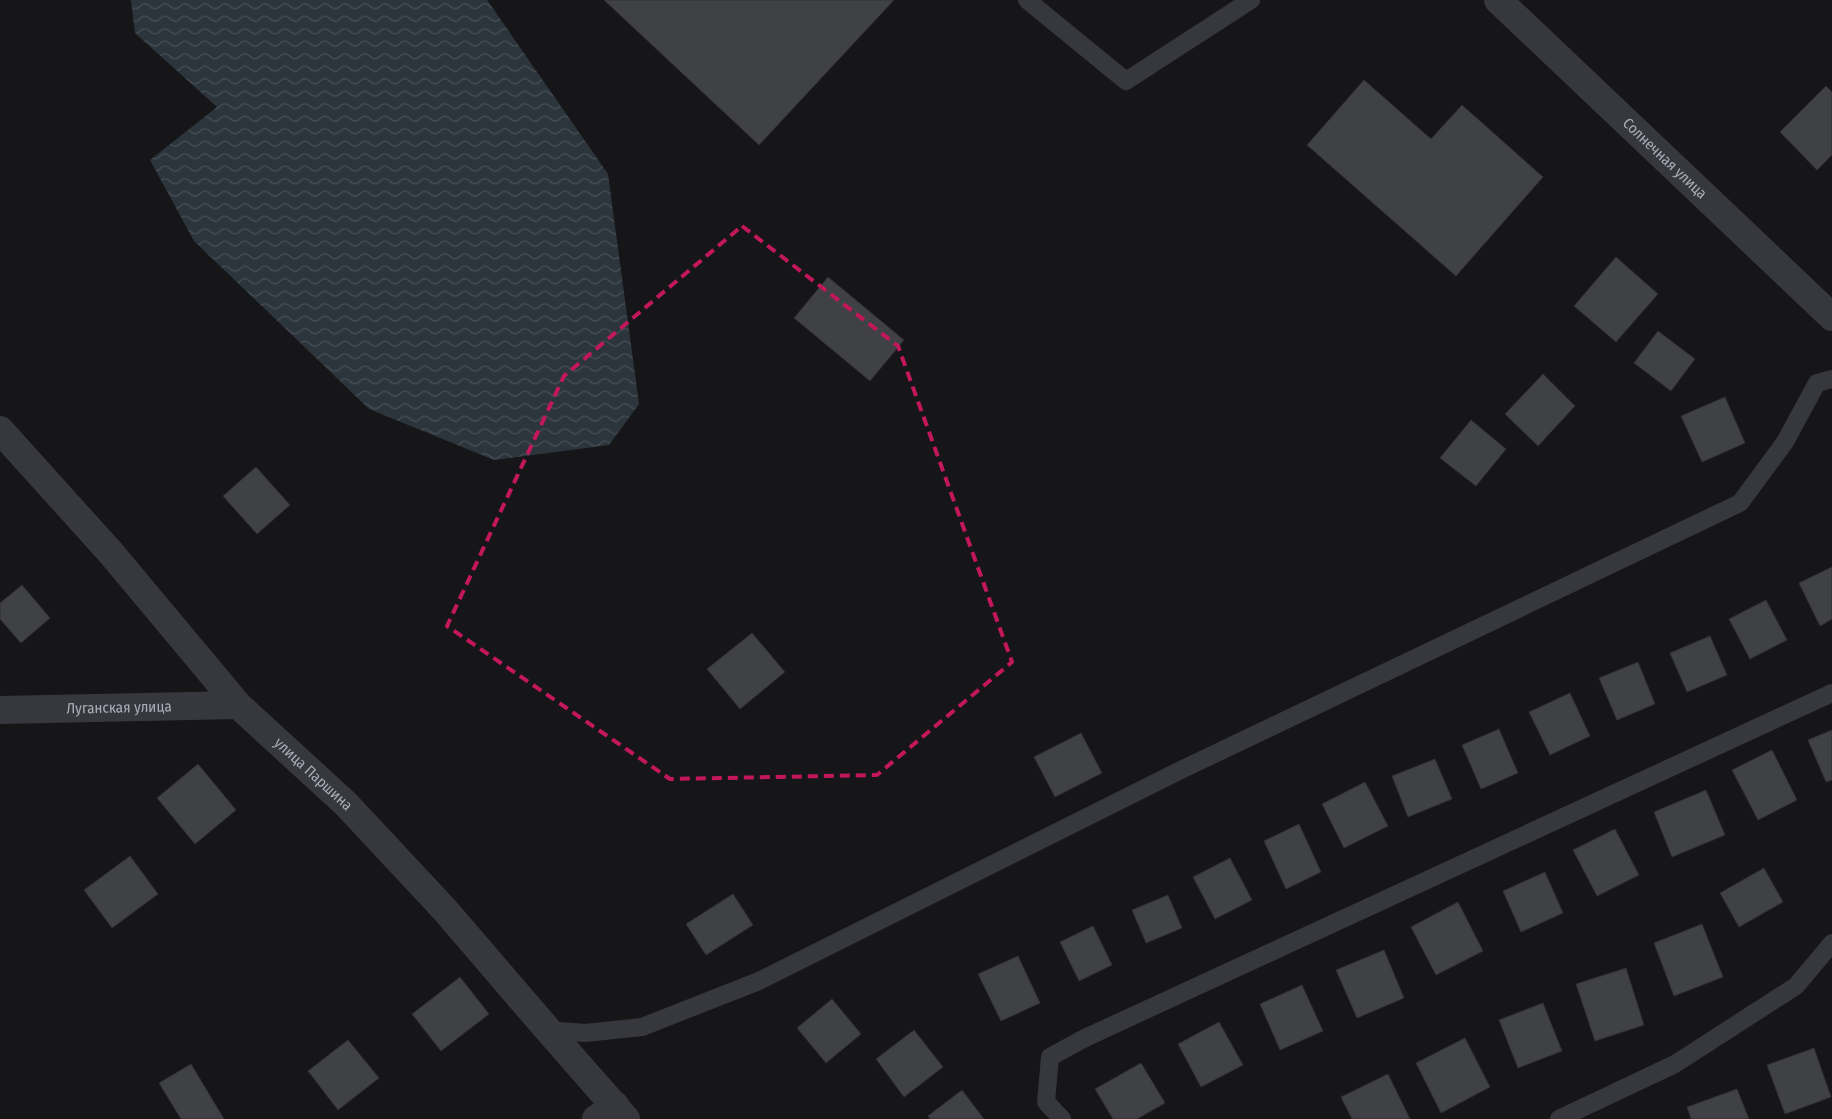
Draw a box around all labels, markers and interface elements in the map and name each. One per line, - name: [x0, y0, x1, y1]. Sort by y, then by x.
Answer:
- street label: Солнечная улица: [1619, 114, 1711, 203]
- street label: Луганская улица: [66, 697, 172, 718]
- street label: улица Паршина: [271, 734, 356, 814]

